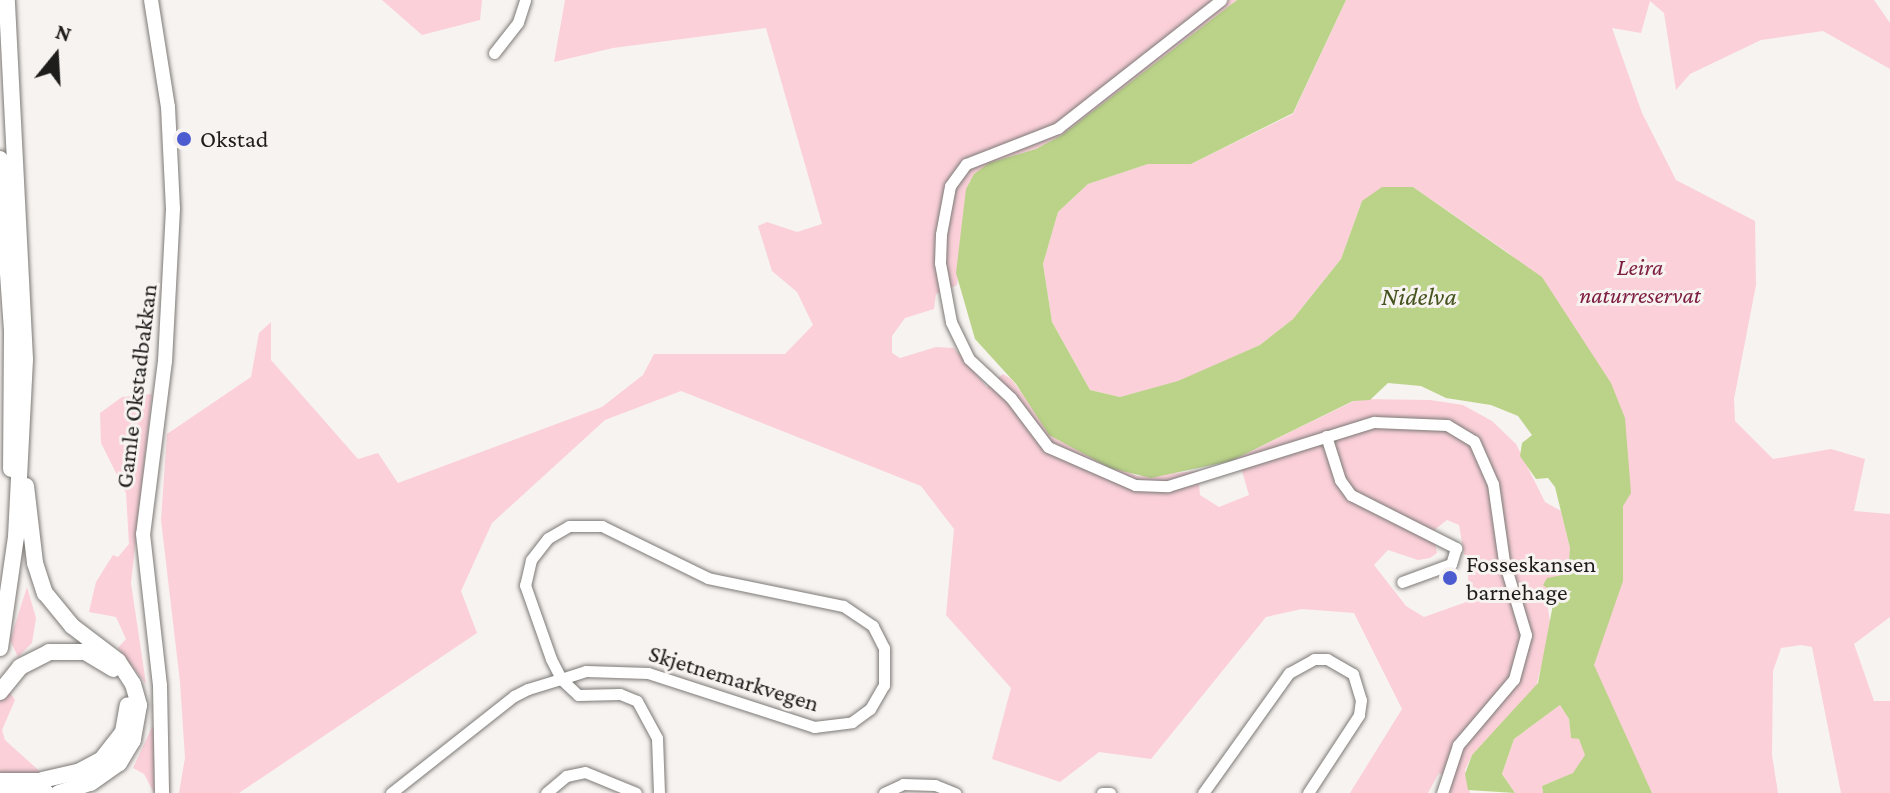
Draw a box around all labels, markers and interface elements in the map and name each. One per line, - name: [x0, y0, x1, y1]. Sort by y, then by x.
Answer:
- north arrow: [16, 16, 96, 96]
- text: N: [53, 18, 75, 47]
- place label: Okstad: [200, 125, 268, 153]
- marker: Okstad: [175, 130, 193, 148]
- park label: Leira naturreservat: [1579, 253, 1701, 309]
- water label: Nidelva: [1381, 281, 1457, 313]
- street label: Gamle Okstadbakkan: [109, 282, 163, 490]
- place label: Fosseskansen barnehage: [1466, 550, 1596, 606]
- marker: Fosseskansen barnehage: [1441, 569, 1459, 587]
- street label: Skjetnemarkvegen: [645, 638, 823, 718]

